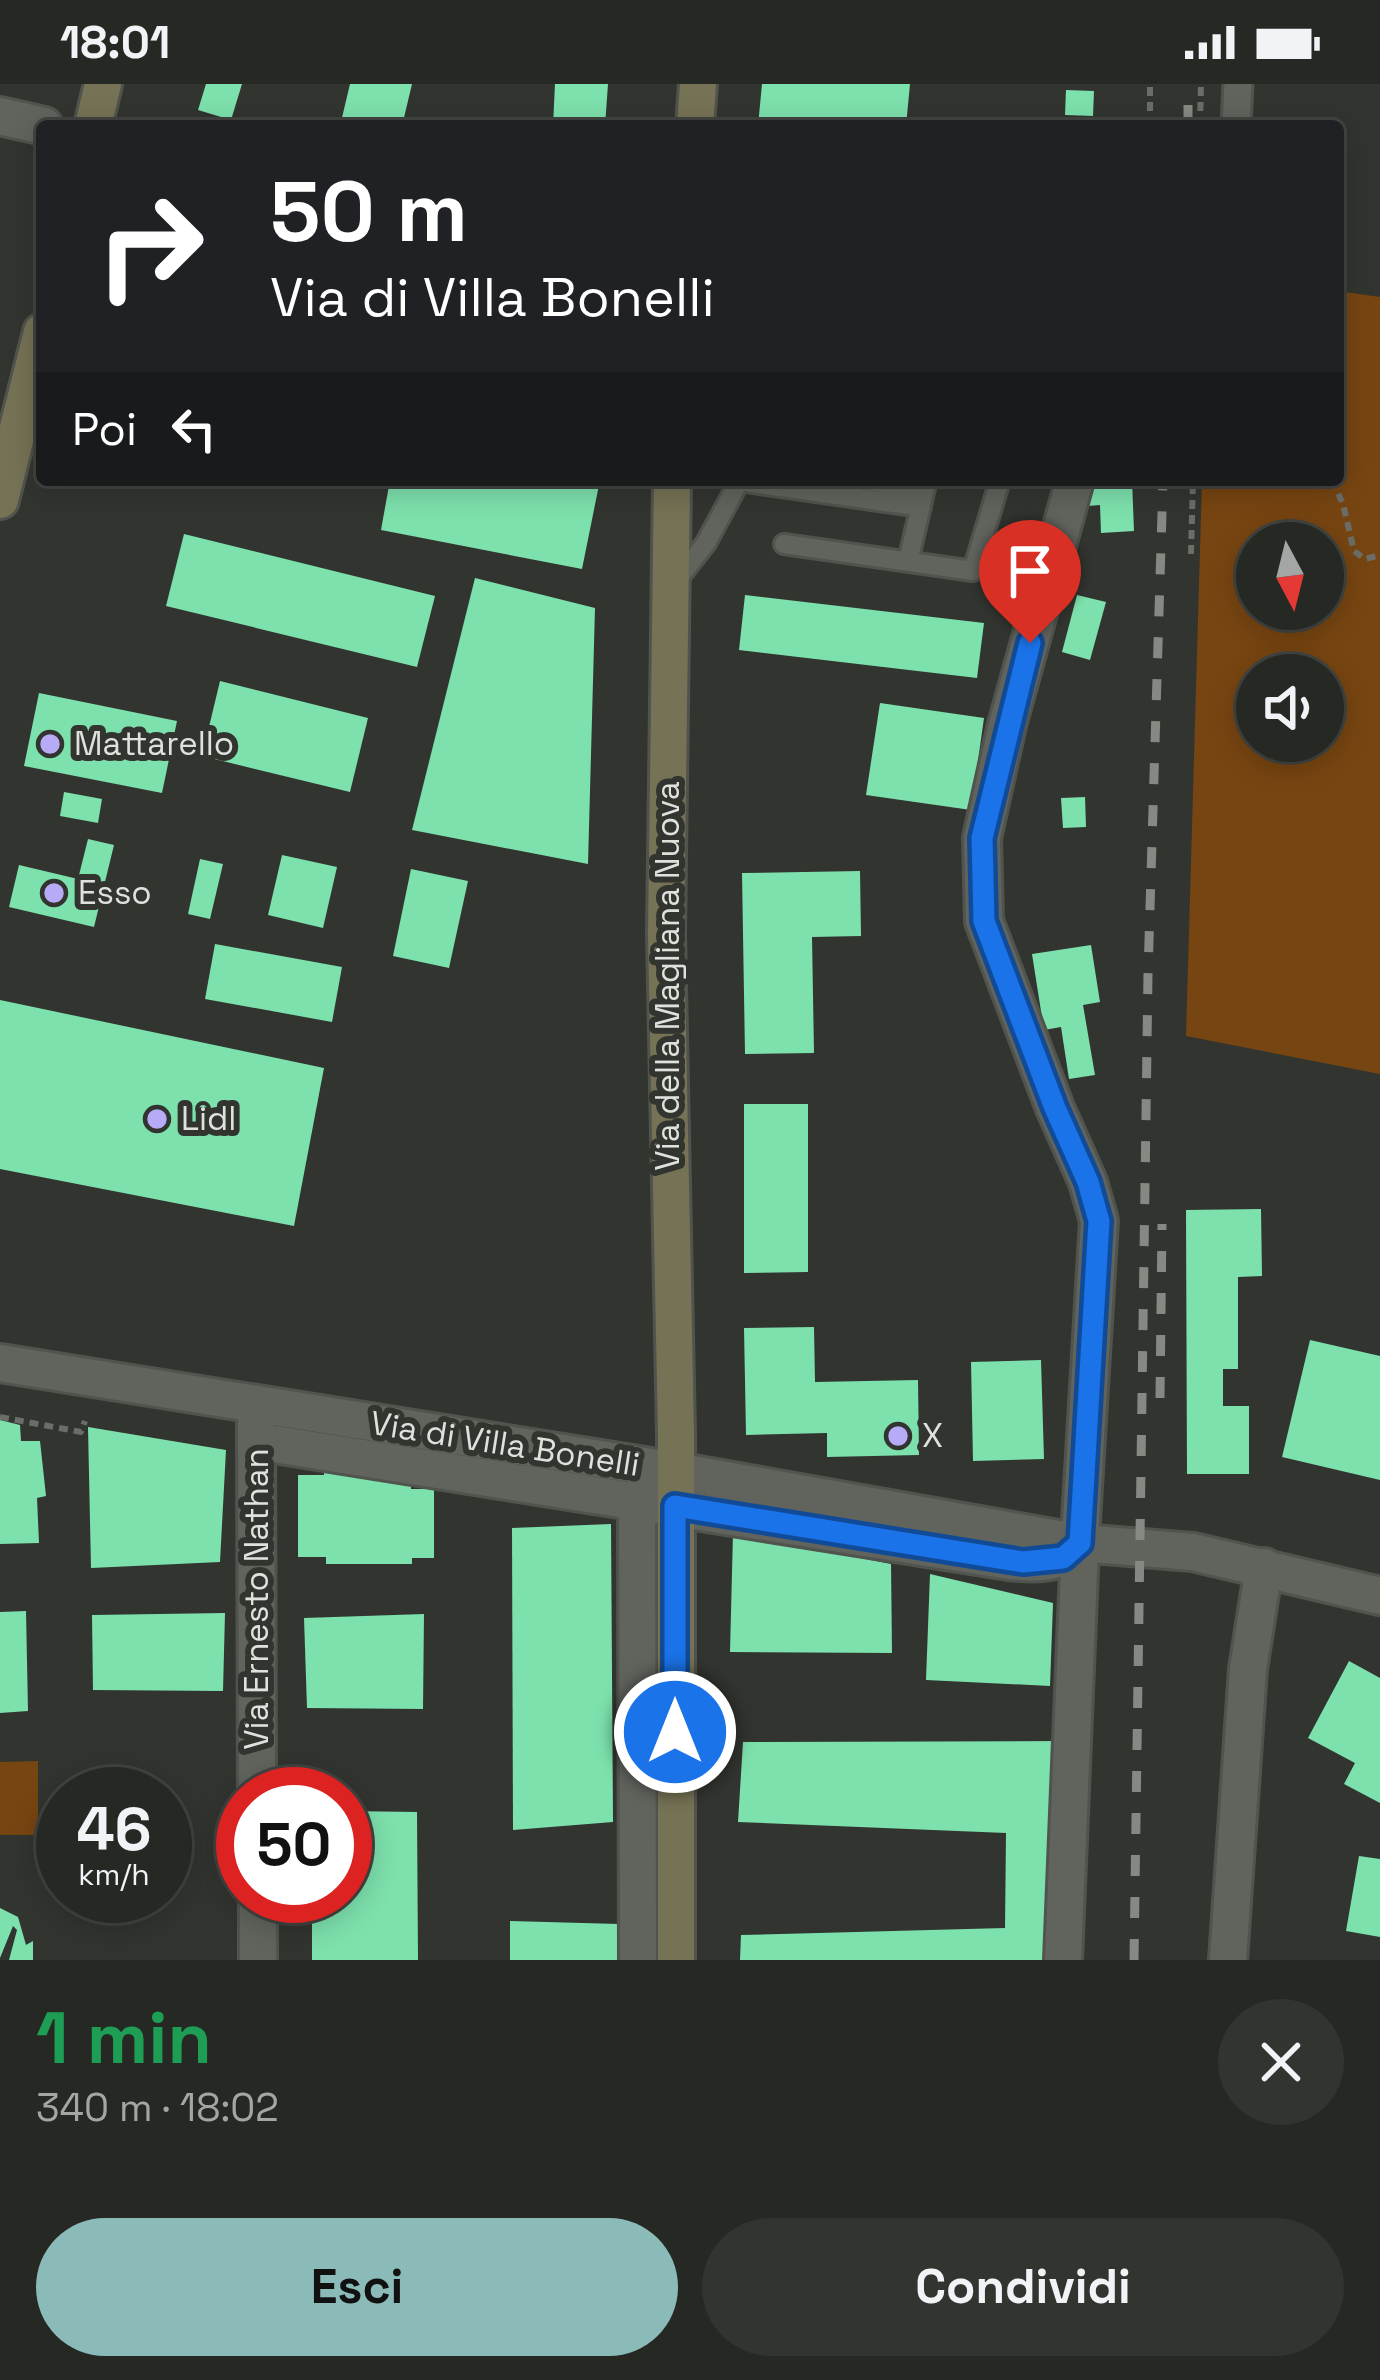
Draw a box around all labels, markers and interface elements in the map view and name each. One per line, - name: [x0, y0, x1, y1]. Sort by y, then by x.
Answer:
- text: 18:01: [60, 14, 170, 71]
- text: 50 m: [270, 158, 468, 266]
- icon: right: [72, 168, 228, 324]
- text: Via di Villa Bonelli: [270, 263, 715, 332]
- icon: left: [161, 396, 227, 462]
- text: Poi: [72, 401, 137, 458]
- pin: [979, 520, 1081, 643]
- north arrow: [1236, 522, 1344, 630]
- map controls: [1236, 522, 1344, 762]
- icon: arrive: [997, 538, 1063, 604]
- button: sound: [1236, 654, 1344, 762]
- place label: Mattarello: [74, 723, 234, 765]
- marker: Mattarello: [37, 731, 63, 757]
- street label: Via della Magliana Nuova: [647, 781, 689, 1171]
- place label: Esso: [78, 872, 152, 914]
- marker: Esso: [41, 880, 67, 906]
- place label: Lidl: [181, 1098, 236, 1140]
- marker: Lidl: [144, 1106, 170, 1132]
- street label: Via di Villa Bonelli: [368, 1402, 642, 1486]
- place label: X: [922, 1415, 943, 1457]
- marker: X: [885, 1423, 911, 1449]
- street label: Via Ernesto Nathan: [236, 1448, 278, 1750]
- position arrow: [612, 1669, 738, 1795]
- speed limit sign: 50: [216, 1767, 372, 1923]
- text: 46: [76, 1791, 152, 1868]
- text: km/h: [78, 1855, 150, 1894]
- text: 1 min: [36, 1992, 212, 2084]
- button: close: [1218, 1999, 1344, 2125]
- text: 340 m · 18:02: [36, 2083, 279, 2132]
- button: Esci: [36, 2218, 678, 2356]
- button: Condividi: [702, 2218, 1344, 2356]

